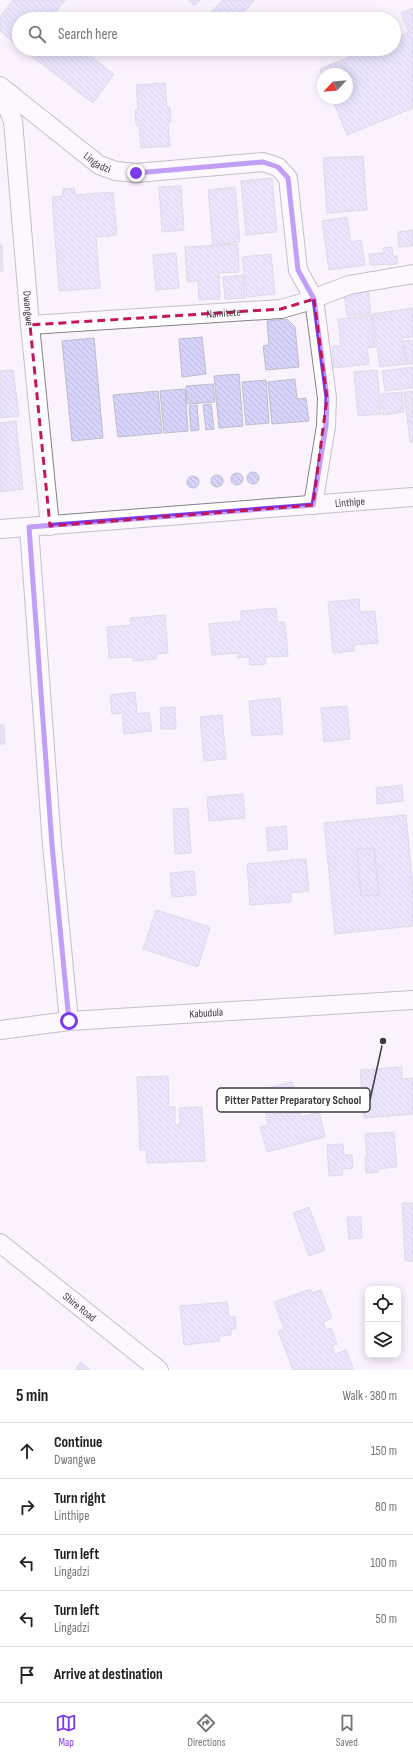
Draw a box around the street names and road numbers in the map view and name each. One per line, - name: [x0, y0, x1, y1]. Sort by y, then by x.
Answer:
- street label: Lingadzi: [81, 149, 113, 176]
- street label: Dwangwe: [20, 290, 36, 327]
- street label: Namitete: [206, 306, 241, 321]
- street label: Linthipe: [335, 495, 365, 510]
- street label: Kabudula: [189, 1006, 223, 1021]
- street label: Shire Road: [60, 1290, 99, 1325]

